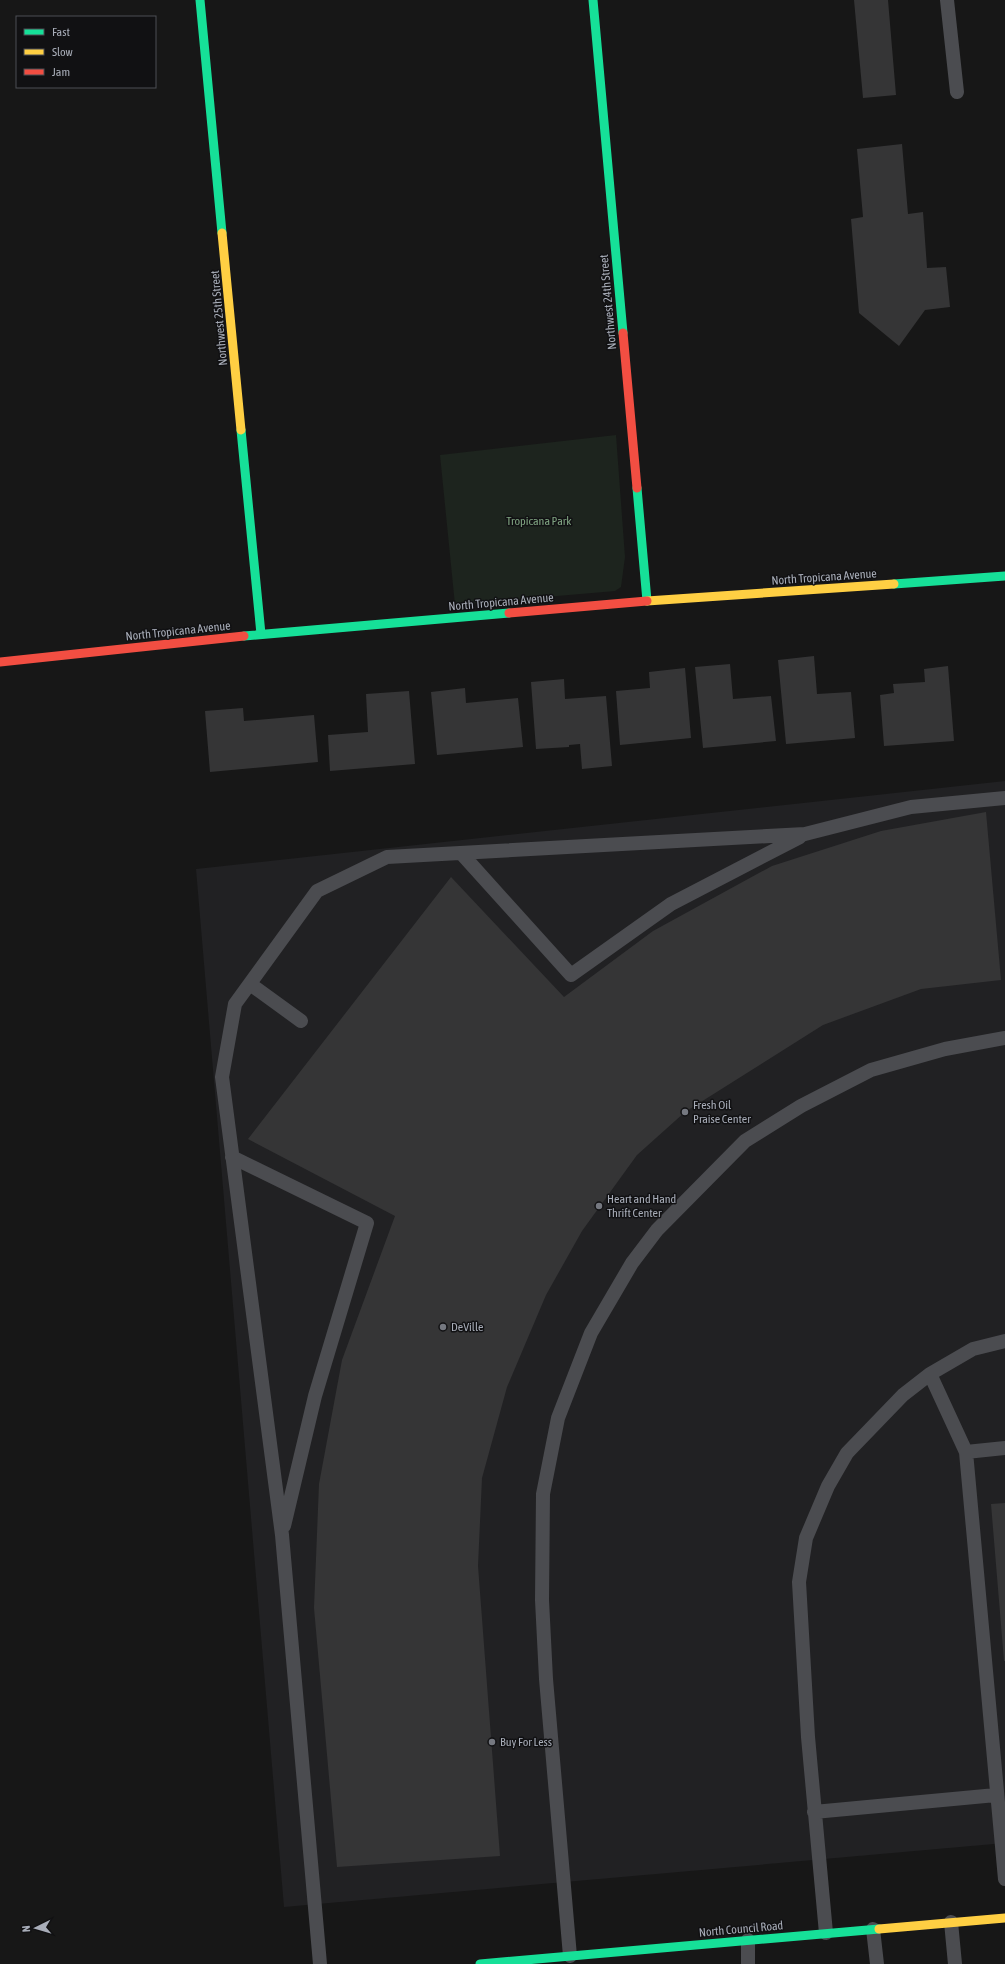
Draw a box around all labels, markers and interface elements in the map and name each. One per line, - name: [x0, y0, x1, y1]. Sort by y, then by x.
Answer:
- legend: [16, 16, 156, 88]
- text: Fast: [52, 25, 70, 39]
- text: Slow: [52, 45, 73, 59]
- text: Jam: [52, 65, 70, 79]
- street label: Northwest 24th Street: [597, 253, 619, 350]
- street label: Northwest 25th Street: [208, 269, 230, 366]
- park label: Tropicana Park: [506, 514, 572, 528]
- street label: North Tropicana Avenue: [771, 566, 877, 588]
- street label: North Tropicana Avenue: [448, 590, 554, 614]
- street label: North Tropicana Avenue: [125, 619, 231, 643]
- place label: Fresh Oil Praise Center: [693, 1098, 751, 1126]
- marker: Fresh Oil Praise Center: [680, 1107, 690, 1117]
- place label: Heart and Hand Thrift Center: [607, 1192, 676, 1220]
- marker: Heart and Hand Thrift Center: [594, 1201, 604, 1211]
- place label: DeVille: [451, 1320, 484, 1334]
- marker: DeVille: [438, 1322, 448, 1332]
- place label: Buy For Less: [500, 1735, 552, 1749]
- marker: Buy For Less: [487, 1737, 497, 1747]
- north arrow: [16, 1908, 56, 1948]
- street label: North Council Road: [698, 1918, 784, 1940]
- text: N: [20, 1925, 32, 1933]

